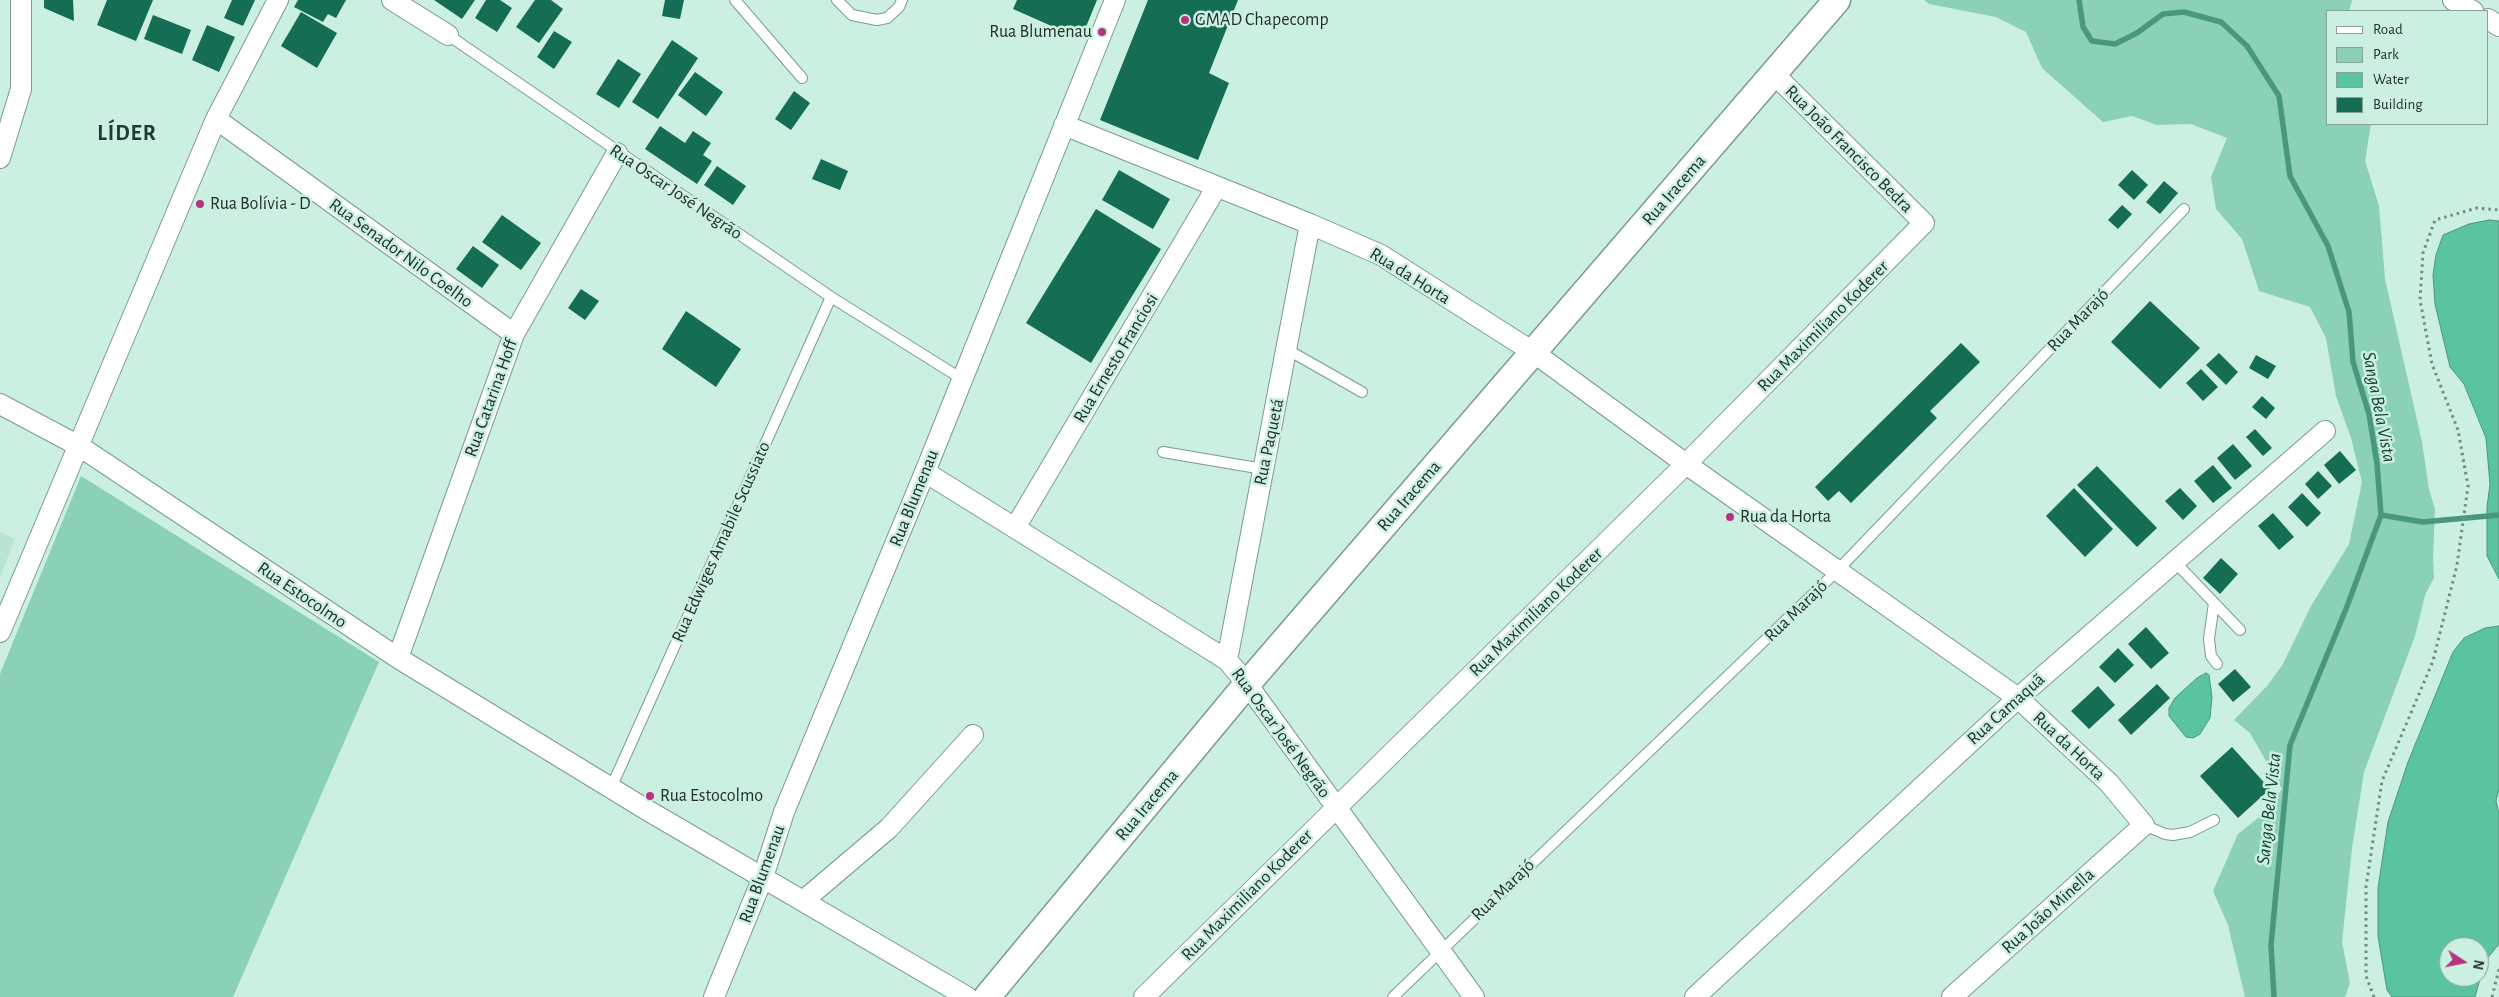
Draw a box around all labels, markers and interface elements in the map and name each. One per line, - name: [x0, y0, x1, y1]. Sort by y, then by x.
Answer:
- place label: GMAD Chapecomp: [1195, 9, 1329, 31]
- legend: [2326, 10, 2489, 125]
- marker: GMAD Chapecomp: [1179, 14, 1191, 26]
- place label: Rua Blumenau: [989, 21, 1092, 43]
- text: Road: [2373, 22, 2403, 37]
- marker: Rua Blumenau: [1096, 26, 1108, 38]
- text: Park: [2373, 47, 2399, 62]
- text: Water: [2373, 72, 2409, 87]
- street label: Rua João Francisco Bedra: [1780, 80, 1918, 218]
- text: Building: [2373, 97, 2423, 112]
- district label: LÍDER: [97, 120, 157, 146]
- street label: Rua Oscar José Negrão: [606, 140, 746, 244]
- street label: Rua Iracema: [1637, 150, 1711, 230]
- place label: Rua Bolívia - D: [210, 193, 311, 215]
- street label: Rua Senador Nilo Coelho: [325, 194, 477, 312]
- marker: Rua Bolívia - D: [194, 198, 206, 210]
- street label: Rua da Horta: [1366, 243, 1454, 309]
- street label: Rua Maximiliano Koderer: [1753, 256, 1893, 396]
- street label: Rua Marajó: [2043, 284, 2113, 356]
- street label: Rua Ernesto Franciosi: [1069, 289, 1163, 427]
- street label: Rua Catarina Hoff: [460, 336, 522, 460]
- water label: Sanga Bela Vista: [2357, 350, 2401, 464]
- street label: Rua Paquetá: [1249, 397, 1289, 487]
- street label: Rua Edwiges Amabile Scussiato: [667, 438, 775, 646]
- street label: Rua Blumenau: [885, 446, 943, 550]
- street label: Rua Iracema: [1372, 456, 1446, 536]
- place label: Rua da Horta: [1740, 506, 1831, 528]
- marker: Rua da Horta: [1724, 511, 1736, 523]
- street label: Rua Maximiliano Koderer: [1465, 543, 1607, 681]
- street label: Rua Estocolmo: [253, 557, 351, 633]
- street label: Rua Marajó: [1760, 576, 1832, 646]
- street label: Rua Oscar José Negrão: [1227, 664, 1335, 802]
- street label: Rua Camaquã: [1963, 669, 2049, 749]
- street label: Rua da Horta: [2028, 707, 2110, 785]
- water label: Sanga Bela Vista: [2252, 752, 2286, 866]
- street label: Rua Iracema: [1111, 765, 1183, 845]
- place label: Rua Estocolmo: [660, 785, 763, 807]
- marker: Rua Estocolmo: [644, 790, 656, 802]
- street label: Rua Blumenau: [734, 822, 790, 926]
- street label: Rua Maximiliano Koderer: [1177, 825, 1317, 965]
- street label: Rua Marajó: [1467, 855, 1539, 925]
- street label: Rua João Minella: [1997, 864, 2099, 958]
- north arrow: [2439, 937, 2489, 987]
- text: N: [2470, 959, 2486, 971]

